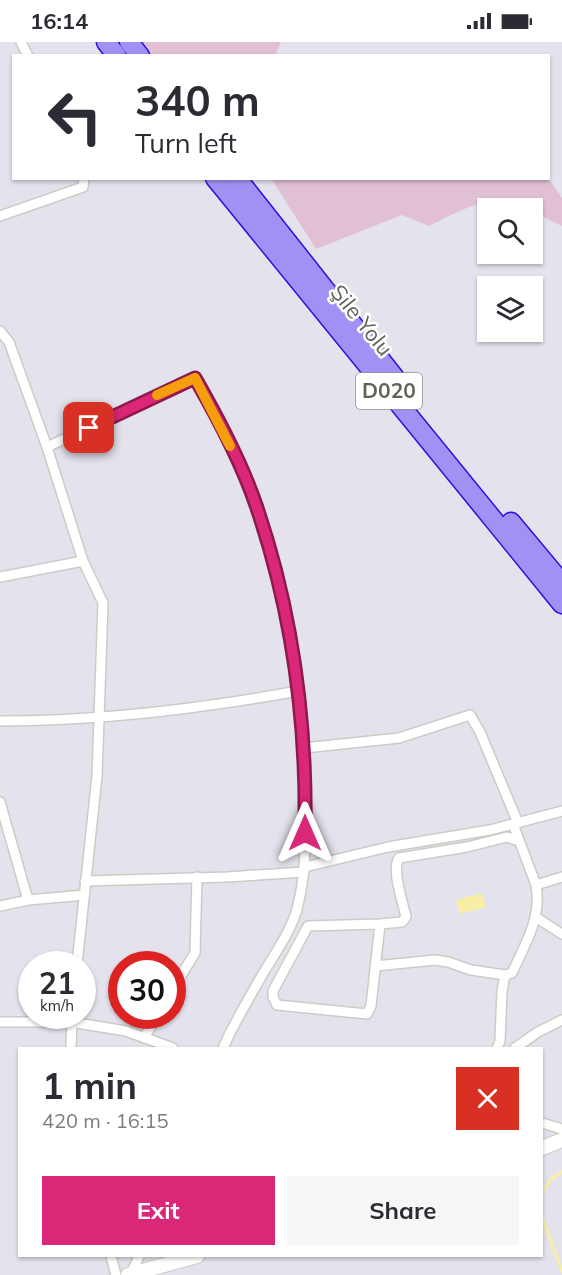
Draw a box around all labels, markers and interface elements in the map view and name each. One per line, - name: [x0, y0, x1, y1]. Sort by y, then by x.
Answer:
- text: 16:14: [30, 7, 88, 35]
- text: 340 m: [135, 74, 260, 127]
- icon: left: [36, 78, 114, 156]
- text: Turn left: [135, 126, 237, 160]
- map controls: [477, 198, 543, 342]
- button: search: [477, 198, 543, 264]
- button: layers: [477, 276, 543, 342]
- street label: Şile Yolu: [325, 279, 399, 361]
- road number: D020: [356, 373, 422, 409]
- pin: [63, 402, 114, 453]
- icon: arrive: [72, 411, 105, 444]
- position arrow: [273, 801, 337, 865]
- speed limit sign: 30: [108, 951, 186, 1029]
- text: 21: [39, 964, 75, 1002]
- text: km/h: [40, 996, 74, 1015]
- text: 1 min: [42, 1063, 137, 1108]
- button: close: [456, 1067, 519, 1130]
- text: 420 m · 16:15: [42, 1108, 168, 1133]
- button: Exit: [42, 1176, 275, 1245]
- button: Share: [287, 1176, 519, 1245]

